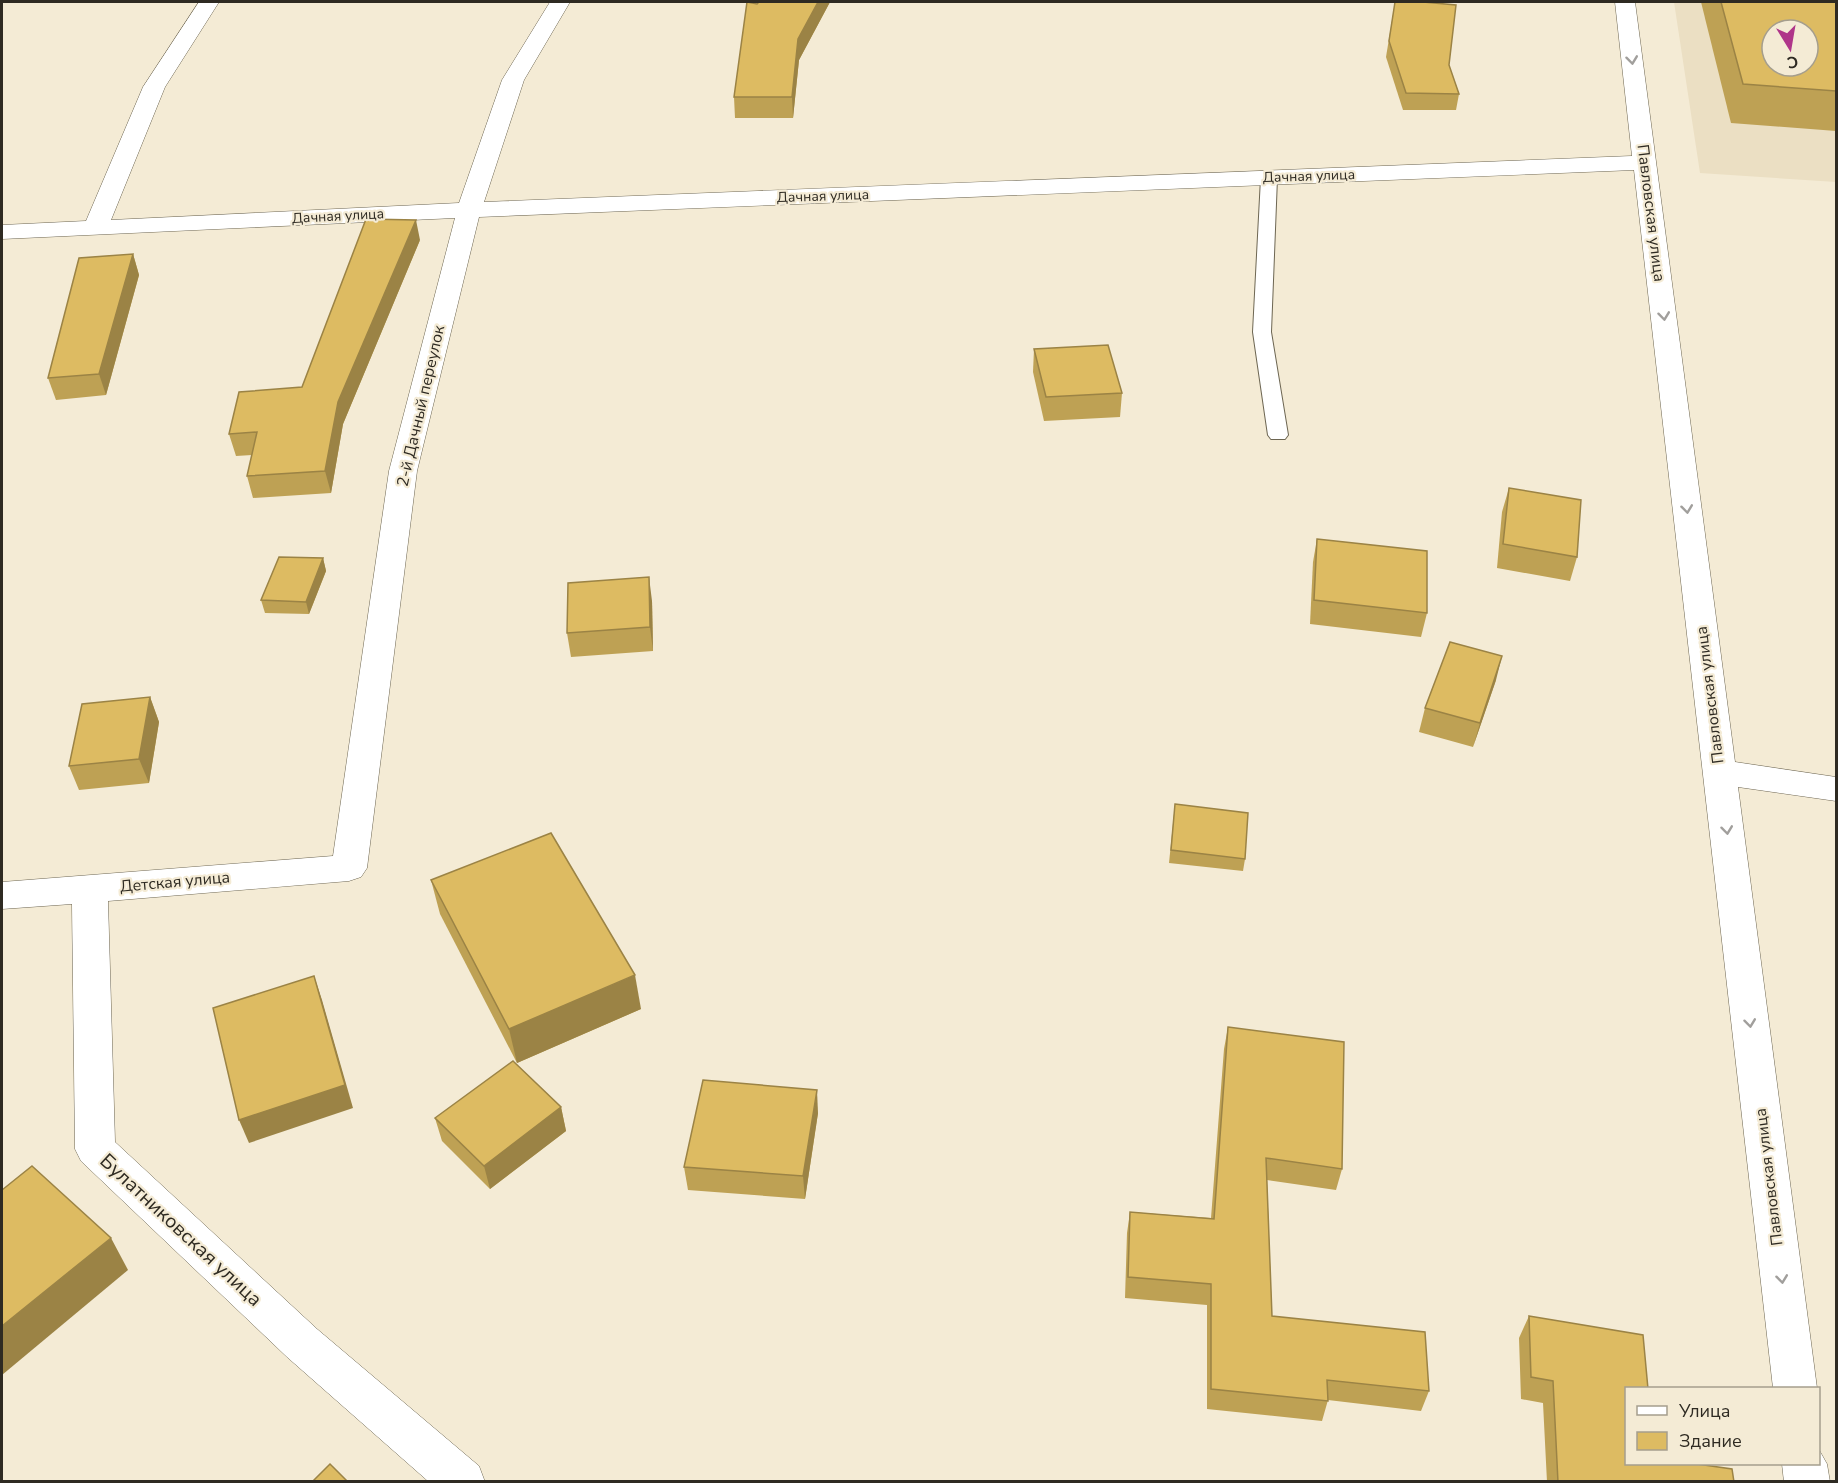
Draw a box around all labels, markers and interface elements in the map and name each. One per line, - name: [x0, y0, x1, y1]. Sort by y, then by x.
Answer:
- north arrow: [1760, 18, 1820, 78]
- text: С: [1785, 50, 1800, 74]
- one-way arrow: [1625, 55, 1638, 64]
- street label: Павловская улица: [1632, 143, 1670, 283]
- street label: Дачная улица: [1263, 165, 1355, 187]
- street label: Дачная улица: [777, 185, 869, 207]
- street label: Дачная улица: [292, 204, 384, 228]
- one-way arrow: [1657, 311, 1669, 320]
- street label: 2-й Дачный переулок: [392, 323, 450, 489]
- one-way arrow: [1681, 505, 1693, 514]
- street label: Павловская улица: [1691, 625, 1729, 765]
- one-way arrow: [1720, 825, 1732, 834]
- street label: Детская улица: [119, 866, 231, 898]
- one-way arrow: [1744, 1019, 1756, 1028]
- street label: Павловская улица: [1750, 1107, 1788, 1247]
- street label: Булатниковская улица: [94, 1148, 268, 1312]
- one-way arrow: [1775, 1275, 1787, 1284]
- legend: [1625, 1387, 1820, 1465]
- text: Улица: [1678, 1399, 1730, 1423]
- text: Здание: [1679, 1429, 1742, 1453]

